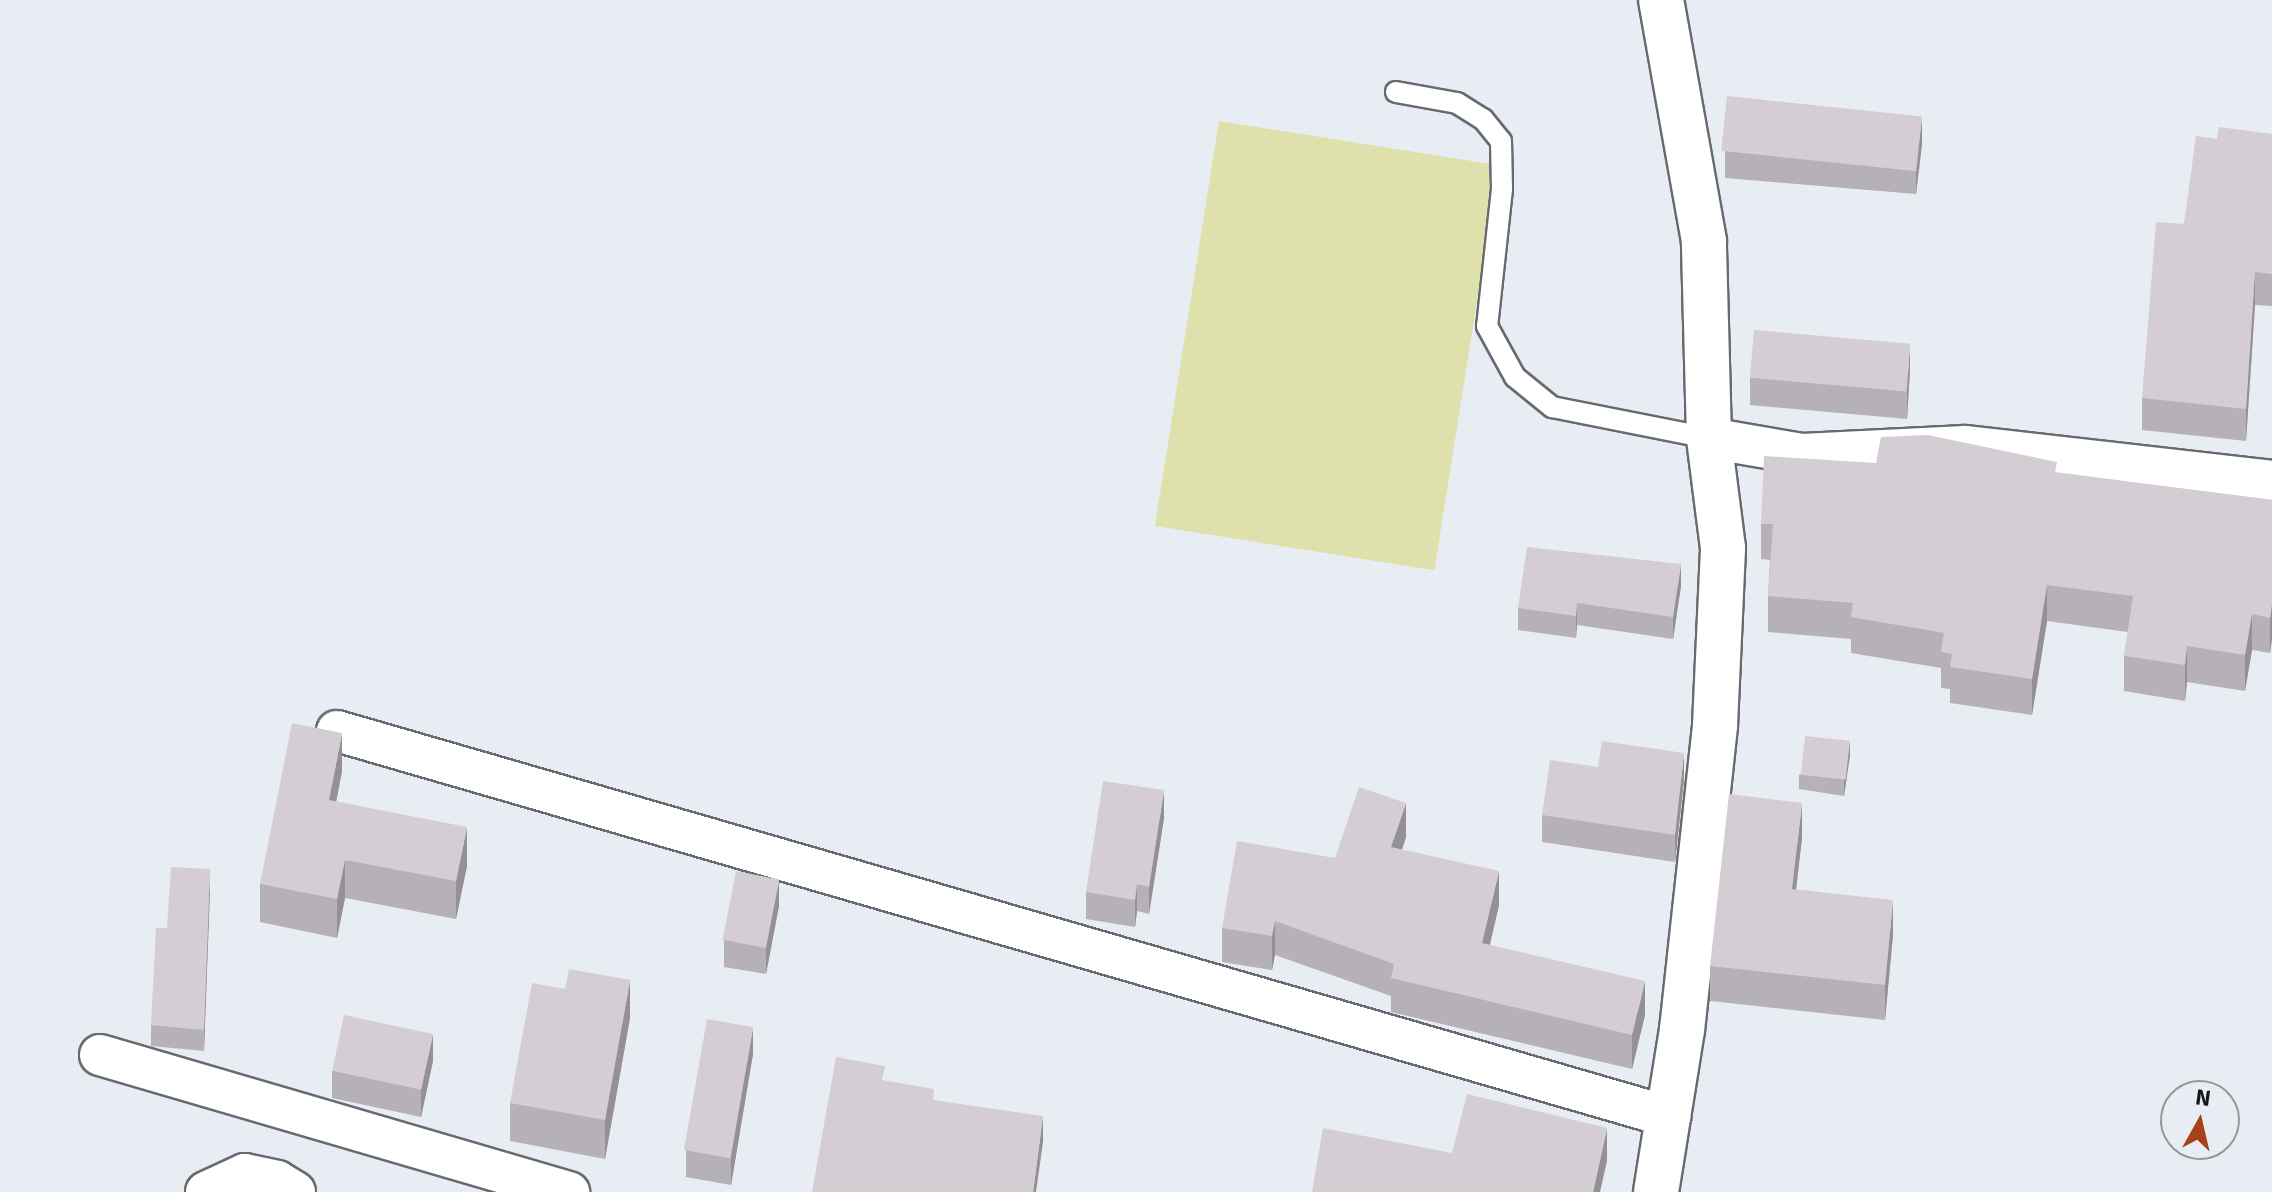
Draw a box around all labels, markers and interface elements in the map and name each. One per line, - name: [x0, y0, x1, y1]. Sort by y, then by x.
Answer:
- north arrow: [2160, 1080, 2240, 1160]
- text: N: [2194, 1083, 2213, 1112]

